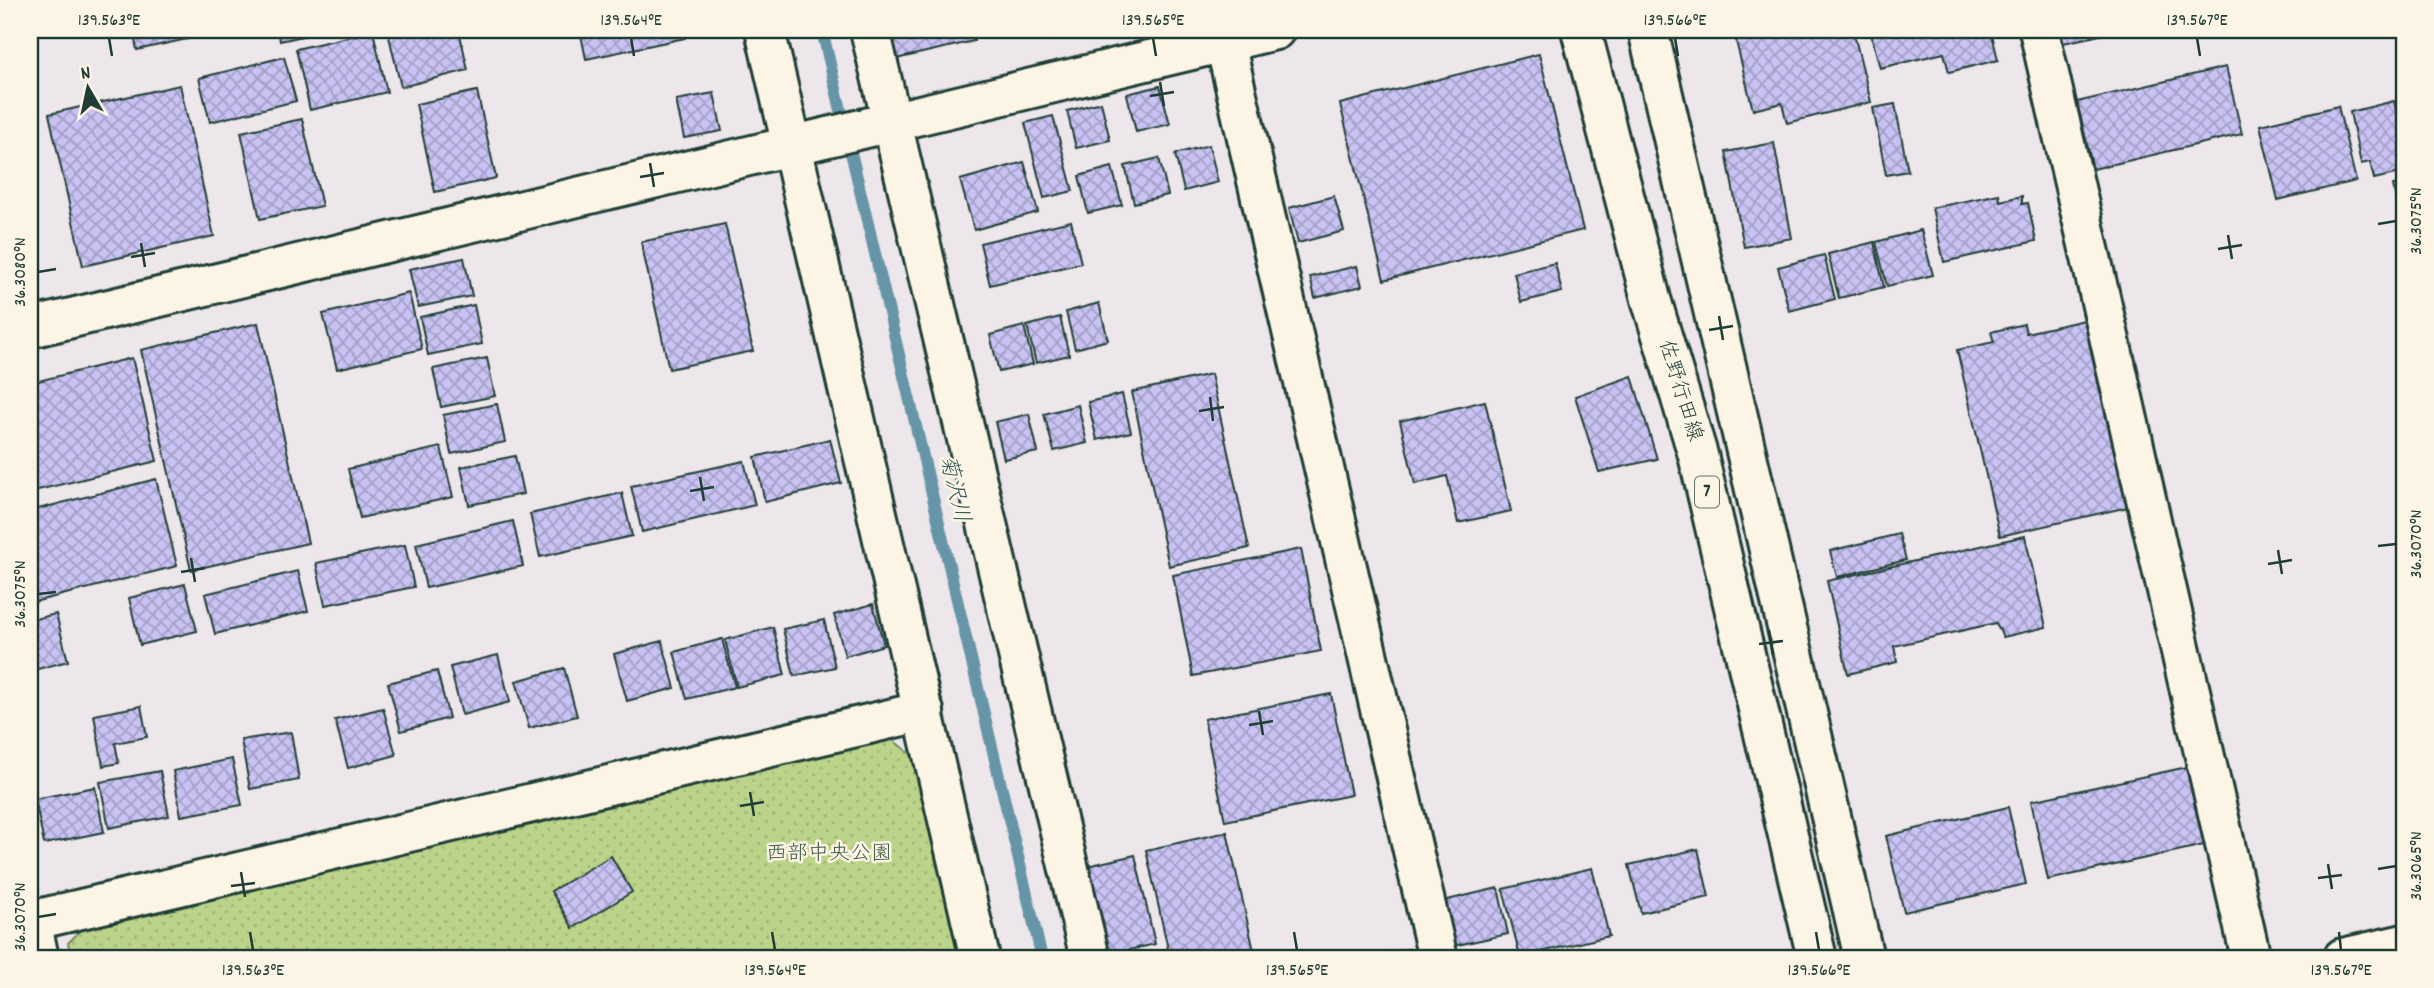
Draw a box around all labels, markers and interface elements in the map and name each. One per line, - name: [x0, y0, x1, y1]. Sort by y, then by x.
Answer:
- text: 139.563°E: [78, 9, 140, 34]
- text: 139.564°E: [600, 9, 662, 34]
- text: 139.565°E: [1122, 9, 1184, 34]
- text: 139.566°E: [1643, 9, 1707, 34]
- text: 139.567°E: [2166, 9, 2228, 34]
- north arrow: [52, 52, 122, 122]
- text: N: [79, 61, 93, 89]
- text: 36.3075°N: [2405, 187, 2430, 255]
- text: 36.3080°N: [9, 237, 34, 307]
- street label: 佐野行田線: [1649, 336, 1709, 446]
- water label: 菊沢川: [929, 452, 977, 526]
- road number: 7: [1695, 477, 1719, 508]
- text: 36.3070°N: [2405, 510, 2430, 578]
- text: 36.3075°N: [9, 560, 34, 628]
- text: 36.3065°N: [2405, 831, 2430, 901]
- park label: 西部中央公園: [766, 840, 892, 870]
- text: 36.3070°N: [9, 883, 34, 951]
- text: 139.563°E: [222, 959, 284, 984]
- text: 139.564°E: [744, 959, 806, 984]
- text: 139.565°E: [1266, 959, 1328, 984]
- text: 139.566°E: [1787, 959, 1851, 984]
- text: 139.567°E: [2310, 959, 2372, 984]

